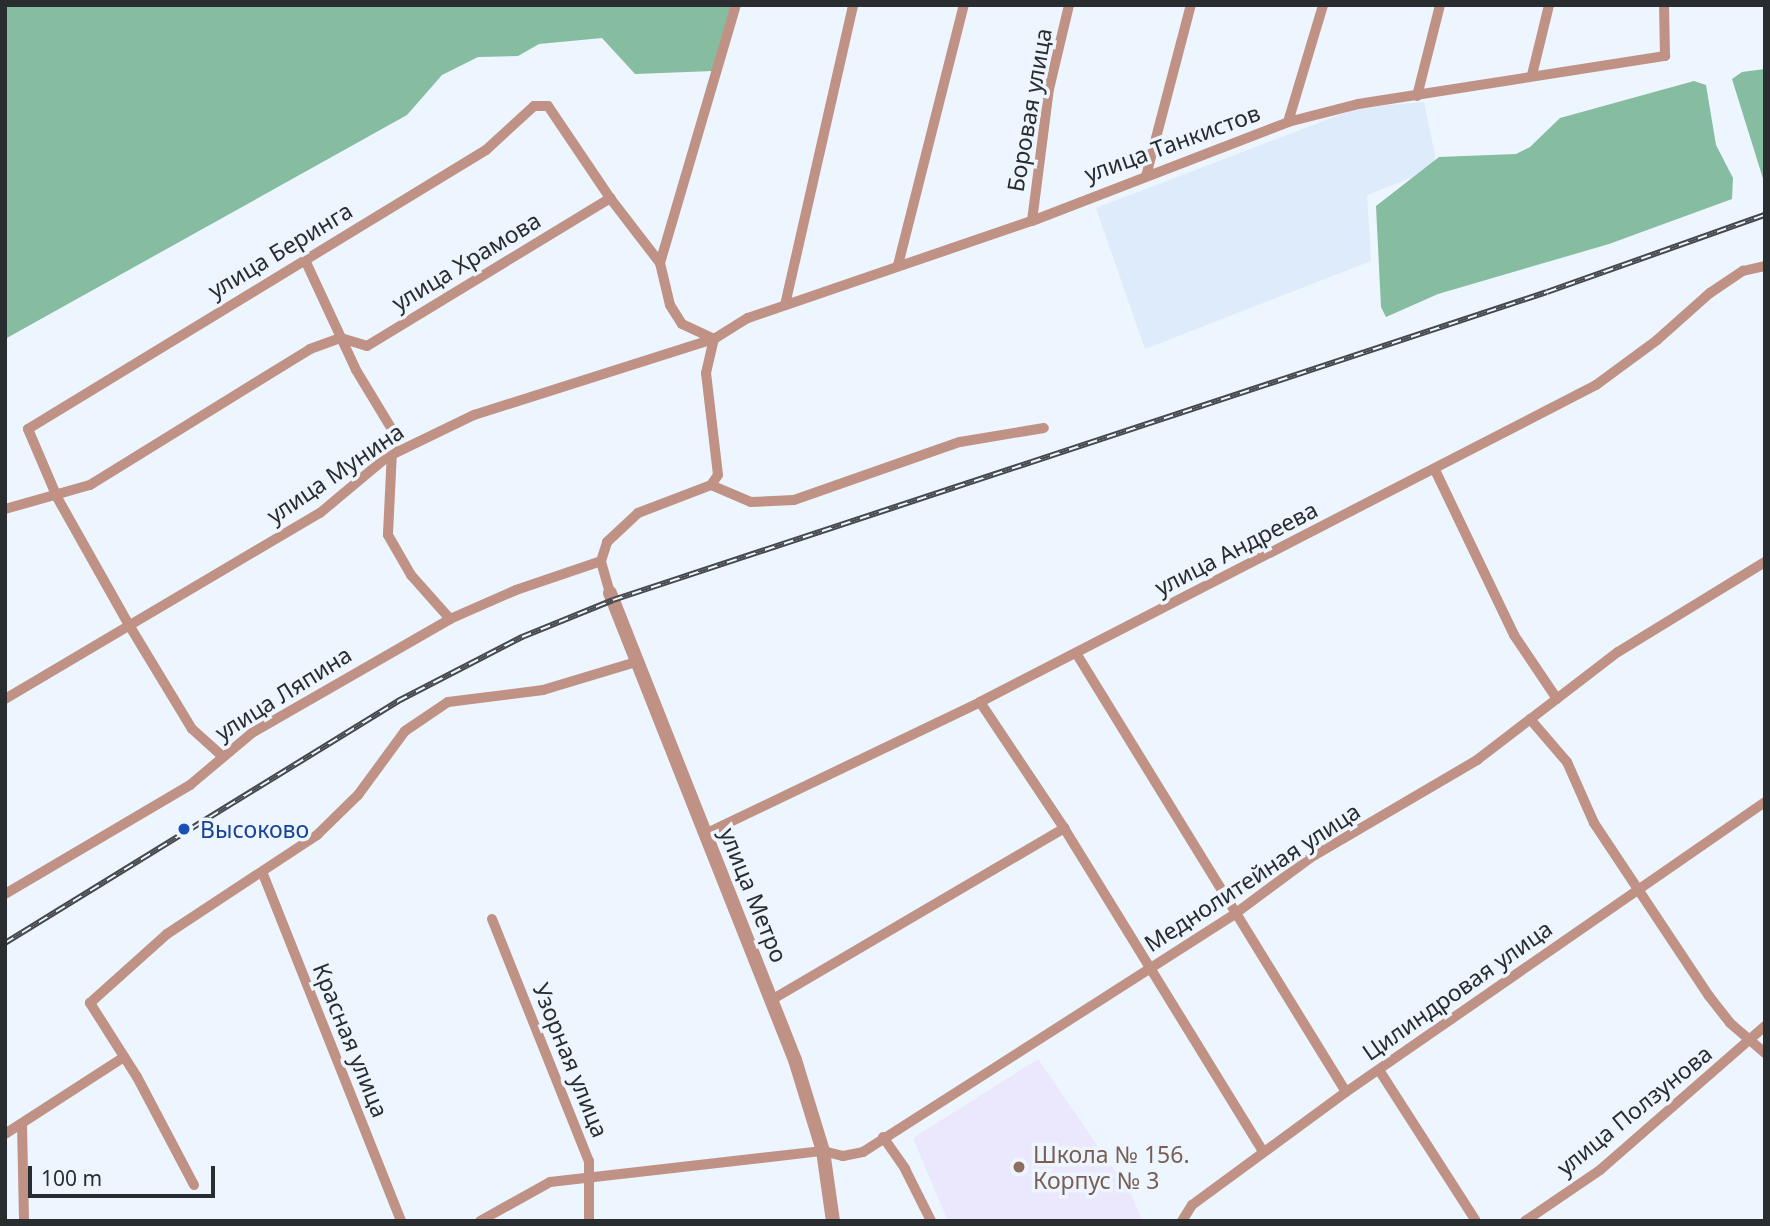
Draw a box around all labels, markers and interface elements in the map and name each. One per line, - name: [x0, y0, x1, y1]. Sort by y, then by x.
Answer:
- street label: Боровая улица: [1001, 26, 1057, 194]
- street label: улица Танкистов: [1080, 98, 1264, 188]
- street label: улица Беринга: [203, 196, 357, 304]
- street label: улица Храмова: [387, 206, 545, 316]
- street label: улица Мунина: [261, 417, 409, 529]
- street label: улица Андреева: [1150, 495, 1322, 601]
- street label: улица Ляпина: [210, 640, 356, 746]
- street label: Меднолитейная улица: [1139, 797, 1365, 957]
- place label: Высоково: [200, 815, 309, 843]
- marker: Высоково: [174, 819, 194, 839]
- street label: улица Метро: [714, 824, 794, 966]
- street label: Цилиндровая улица: [1357, 914, 1557, 1066]
- street label: Красная улица: [308, 959, 394, 1121]
- street label: Узорная улица: [527, 979, 615, 1141]
- street label: улица Ползунова: [1551, 1039, 1717, 1181]
- place label: Школа № 156. Корпус № 3: [1033, 1140, 1190, 1194]
- scale bar: [32, 1152, 219, 1196]
- marker: Школа № 156. Корпус № 3: [1011, 1159, 1027, 1175]
- text: 100 m: [41, 1164, 102, 1192]

